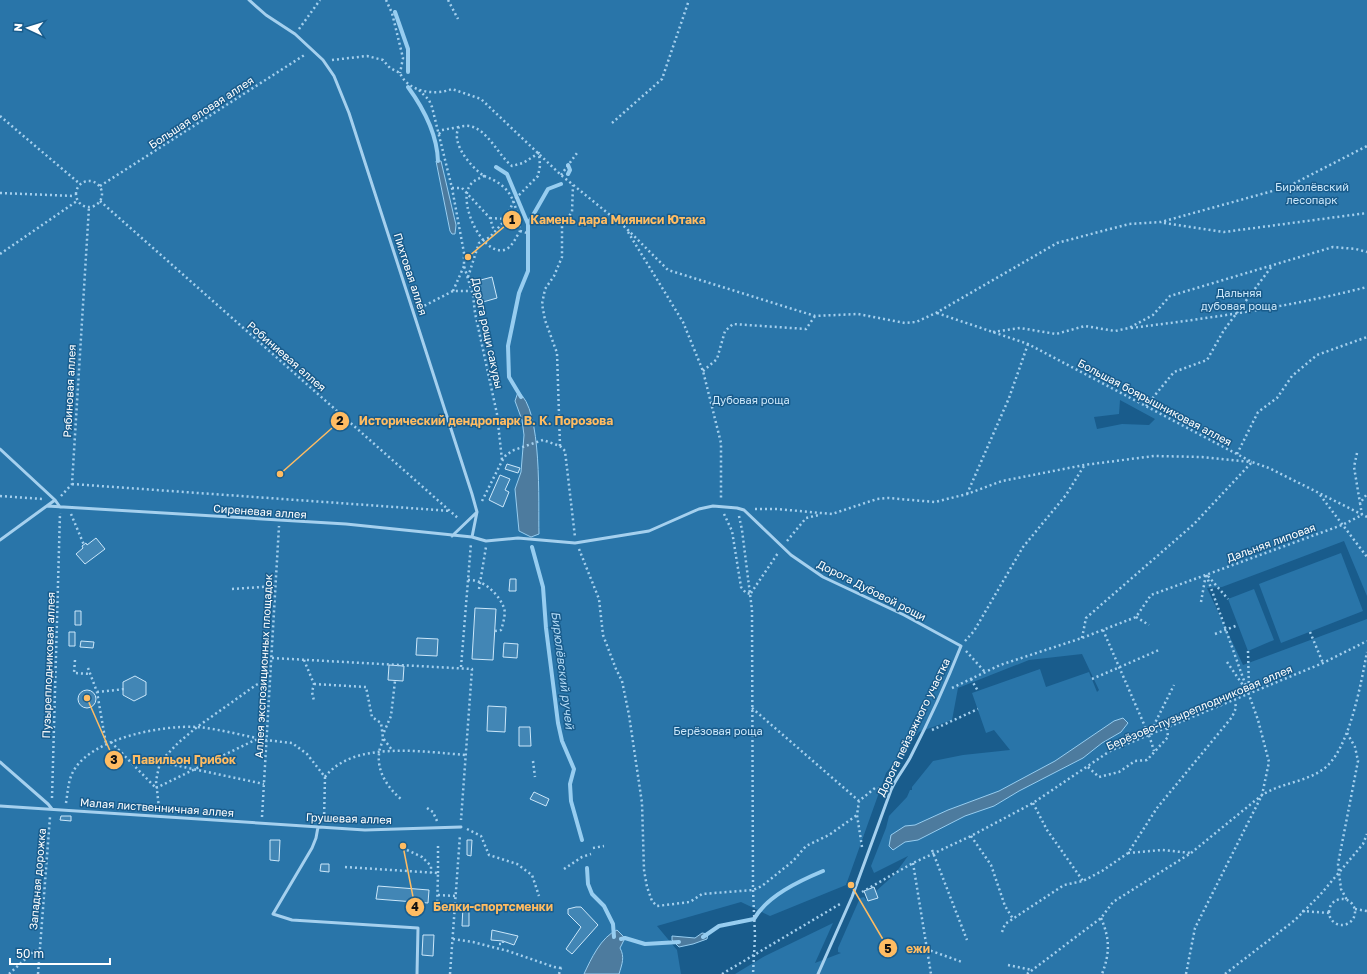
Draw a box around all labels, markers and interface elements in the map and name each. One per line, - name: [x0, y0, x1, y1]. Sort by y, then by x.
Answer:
- north arrow: [8, 8, 48, 48]
- text: N: [11, 23, 24, 32]
- street label: Большая еловая аллея: [146, 73, 256, 151]
- park label: Бирюлёвский лесопарк: [1275, 180, 1349, 206]
- callout: Камень дара Мияниси Ютака: [502, 208, 714, 232]
- text: 1: [509, 212, 515, 227]
- text: Камень дара Мияниси Ютака: [530, 212, 706, 227]
- street label: Пихтовая аллея: [392, 231, 430, 317]
- street label: Дорога рощи сакуры: [470, 276, 506, 390]
- park label: Дальняя дубовая роща: [1201, 286, 1277, 312]
- street label: Робиниевая аллея: [245, 318, 329, 394]
- street label: Рябиновая аллея: [60, 344, 78, 438]
- street label: Большая боярышниковая аллея: [1076, 356, 1234, 448]
- park label: Дубовая роща: [712, 393, 790, 406]
- callout: Исторический дендропарк В. К. Порозова: [330, 409, 621, 433]
- text: 2: [336, 413, 344, 428]
- text: Исторический дендропарк В. К. Порозова: [359, 413, 613, 428]
- street label: Сиреневая аллея: [213, 501, 307, 521]
- street label: Дальняя липовая: [1225, 520, 1317, 564]
- street label: Дорога Дубовой рощи: [815, 557, 929, 623]
- street label: Аллея экспозиционных площадок: [252, 573, 274, 759]
- street label: Пузыреплодниковая аллея: [39, 591, 57, 739]
- water label: Бирюлёвский ручей: [548, 610, 578, 730]
- street label: Дорога пейзажного участка: [874, 656, 952, 798]
- street label: Берёзово-пузыреплодниковая аллея: [1104, 662, 1294, 752]
- park label: Берёзовая роща: [673, 724, 763, 737]
- callout: Павильон Грибок: [104, 748, 244, 772]
- text: 3: [110, 752, 118, 767]
- text: Павильон Грибок: [132, 752, 236, 767]
- street label: Малая лиственничная аллея: [80, 795, 234, 819]
- street label: Грушевая аллея: [306, 810, 392, 826]
- street label: Западная дорожка: [26, 827, 48, 931]
- callout: Белки-спортсменки: [405, 895, 561, 919]
- text: 4: [411, 899, 419, 914]
- text: Белки-спортсменки: [433, 899, 553, 914]
- callout: ежи: [878, 936, 938, 960]
- scale bar: [10, 940, 110, 966]
- text: 5: [884, 941, 892, 956]
- text: ежи: [906, 941, 930, 956]
- text: 50 m: [16, 946, 44, 961]

